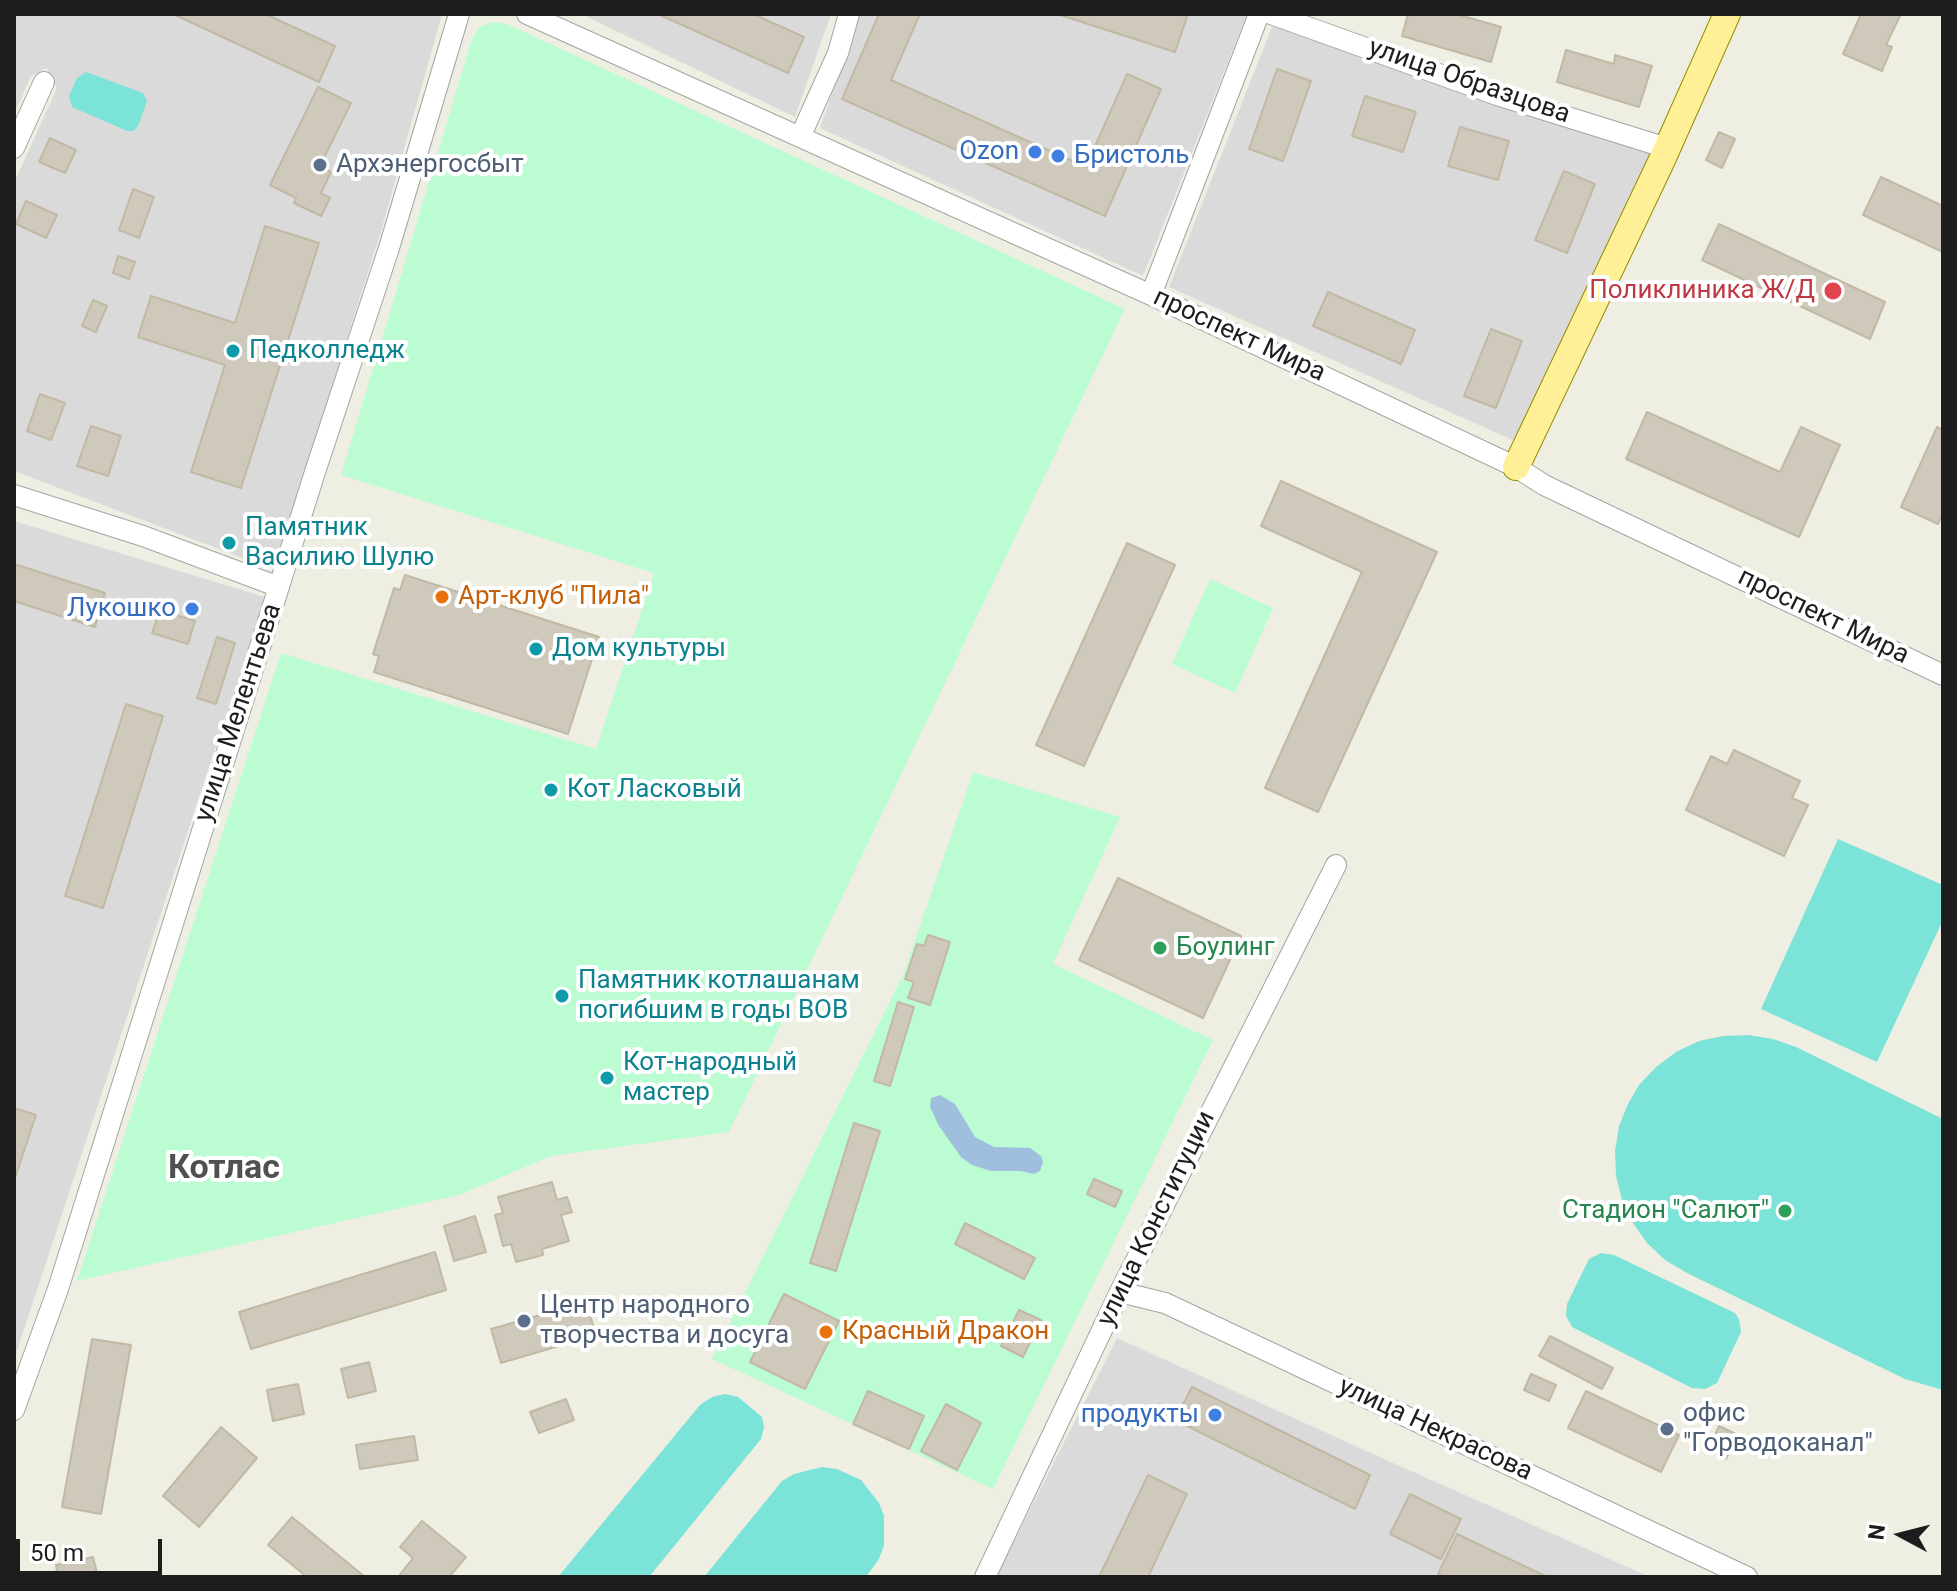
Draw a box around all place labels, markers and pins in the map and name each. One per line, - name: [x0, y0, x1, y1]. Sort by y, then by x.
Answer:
- place label: Ozon: [959, 136, 1019, 168]
- place label: Бристоль: [1074, 140, 1189, 172]
- marker: Ozon: [1026, 143, 1044, 161]
- marker: Бристоль: [1049, 147, 1067, 165]
- place label: Архэнергосбыт: [336, 149, 524, 181]
- marker: Архэнергосбыт: [311, 156, 329, 174]
- place label: Поликлиника Ж/Д: [1589, 275, 1815, 307]
- marker: Поликлиника Ж/Д: [1822, 280, 1844, 302]
- place label: Педколледж: [249, 335, 405, 367]
- marker: Педколледж: [224, 342, 242, 360]
- place label: Памятник Василию Шулю: [245, 512, 434, 574]
- marker: Памятник Василию Шулю: [220, 534, 238, 552]
- place label: Арт-клуб "Пила": [458, 581, 649, 613]
- marker: Арт-клуб "Пила": [433, 588, 451, 606]
- place label: Лукошко: [67, 593, 176, 625]
- marker: Лукошко: [183, 600, 201, 618]
- place label: Дом культуры: [552, 633, 726, 665]
- marker: Дом культуры: [527, 640, 545, 658]
- place label: Кот Ласковый: [567, 774, 742, 806]
- marker: Кот Ласковый: [542, 781, 560, 799]
- place label: Боулинг: [1176, 932, 1275, 964]
- marker: Боулинг: [1151, 939, 1169, 957]
- place label: Памятник котлашанам погибшим в годы ВОВ: [578, 965, 860, 1026]
- marker: Памятник котлашанам погибшим в годы ВОВ: [553, 987, 571, 1005]
- place label: Кот-народный мастер: [623, 1047, 797, 1108]
- marker: Кот-народный мастер: [598, 1069, 616, 1087]
- place label: Стадион "Салют": [1562, 1195, 1769, 1227]
- marker: Стадион "Салют": [1776, 1202, 1794, 1220]
- place label: Центр народного творчества и досуга: [540, 1290, 789, 1352]
- marker: Центр народного творчества и досуга: [515, 1312, 533, 1330]
- place label: Красный Дракон: [842, 1316, 1049, 1348]
- marker: Красный Дракон: [817, 1323, 835, 1341]
- place label: офис "Горводоканал": [1683, 1398, 1873, 1460]
- place label: продукты: [1081, 1399, 1199, 1431]
- marker: продукты: [1206, 1406, 1224, 1424]
- marker: офис "Горводоканал": [1658, 1420, 1676, 1438]

